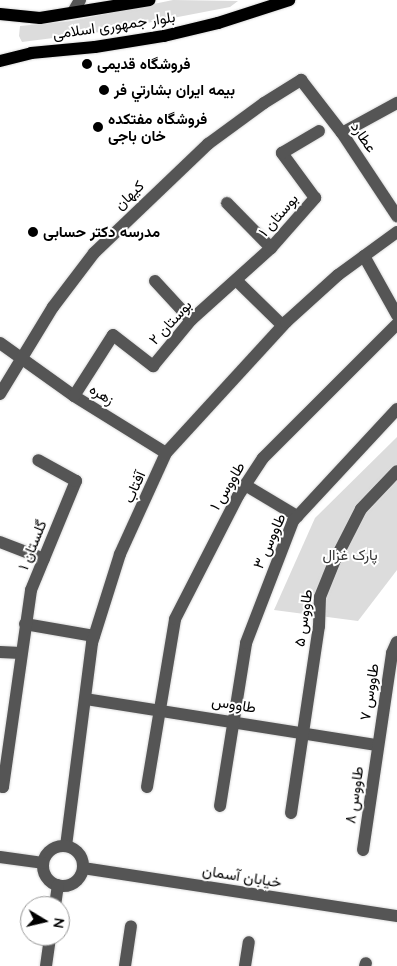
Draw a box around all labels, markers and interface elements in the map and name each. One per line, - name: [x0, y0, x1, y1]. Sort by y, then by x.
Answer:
- street label: بلوار جمهوری اسلامی: [52, 7, 176, 43]
- place label: فروشگاه قدیمی: [97, 55, 191, 73]
- marker: فروشگاه قدیمی: [81, 58, 93, 70]
- place label: بيمه ايران بشارتي فر: [114, 81, 235, 99]
- marker: بيمه ايران بشارتي فر: [98, 84, 110, 96]
- place label: فروشگاه مفتکده خان باجی: [108, 109, 207, 144]
- street label: عطارد: [347, 118, 381, 156]
- marker: فروشگاه مفتکده خان باجی: [92, 121, 104, 133]
- street label: کیهان: [110, 177, 148, 213]
- street label: بوستان ۱: [254, 190, 302, 240]
- place label: مدرسه دکتر حسابی: [43, 223, 160, 241]
- marker: مدرسه دکتر حسابی: [27, 226, 39, 238]
- street label: بوستان ۲: [145, 296, 195, 348]
- street label: زهره: [86, 379, 118, 409]
- street label: طاووس ۱: [206, 459, 248, 513]
- street label: آفتاب: [119, 468, 149, 506]
- street label: طاووس ۳: [249, 511, 289, 571]
- street label: گلستان ۱: [14, 517, 50, 573]
- park label: پارک غزال: [322, 546, 378, 564]
- street label: طاووس ۵: [290, 588, 316, 648]
- street label: طاووس ۷: [356, 662, 382, 722]
- street label: طاووس: [210, 692, 258, 716]
- street label: طاووس ۸: [341, 765, 367, 825]
- street label: خیابان آسمان: [201, 861, 283, 891]
- north arrow: [20, 896, 70, 946]
- text: N: [49, 917, 69, 930]

